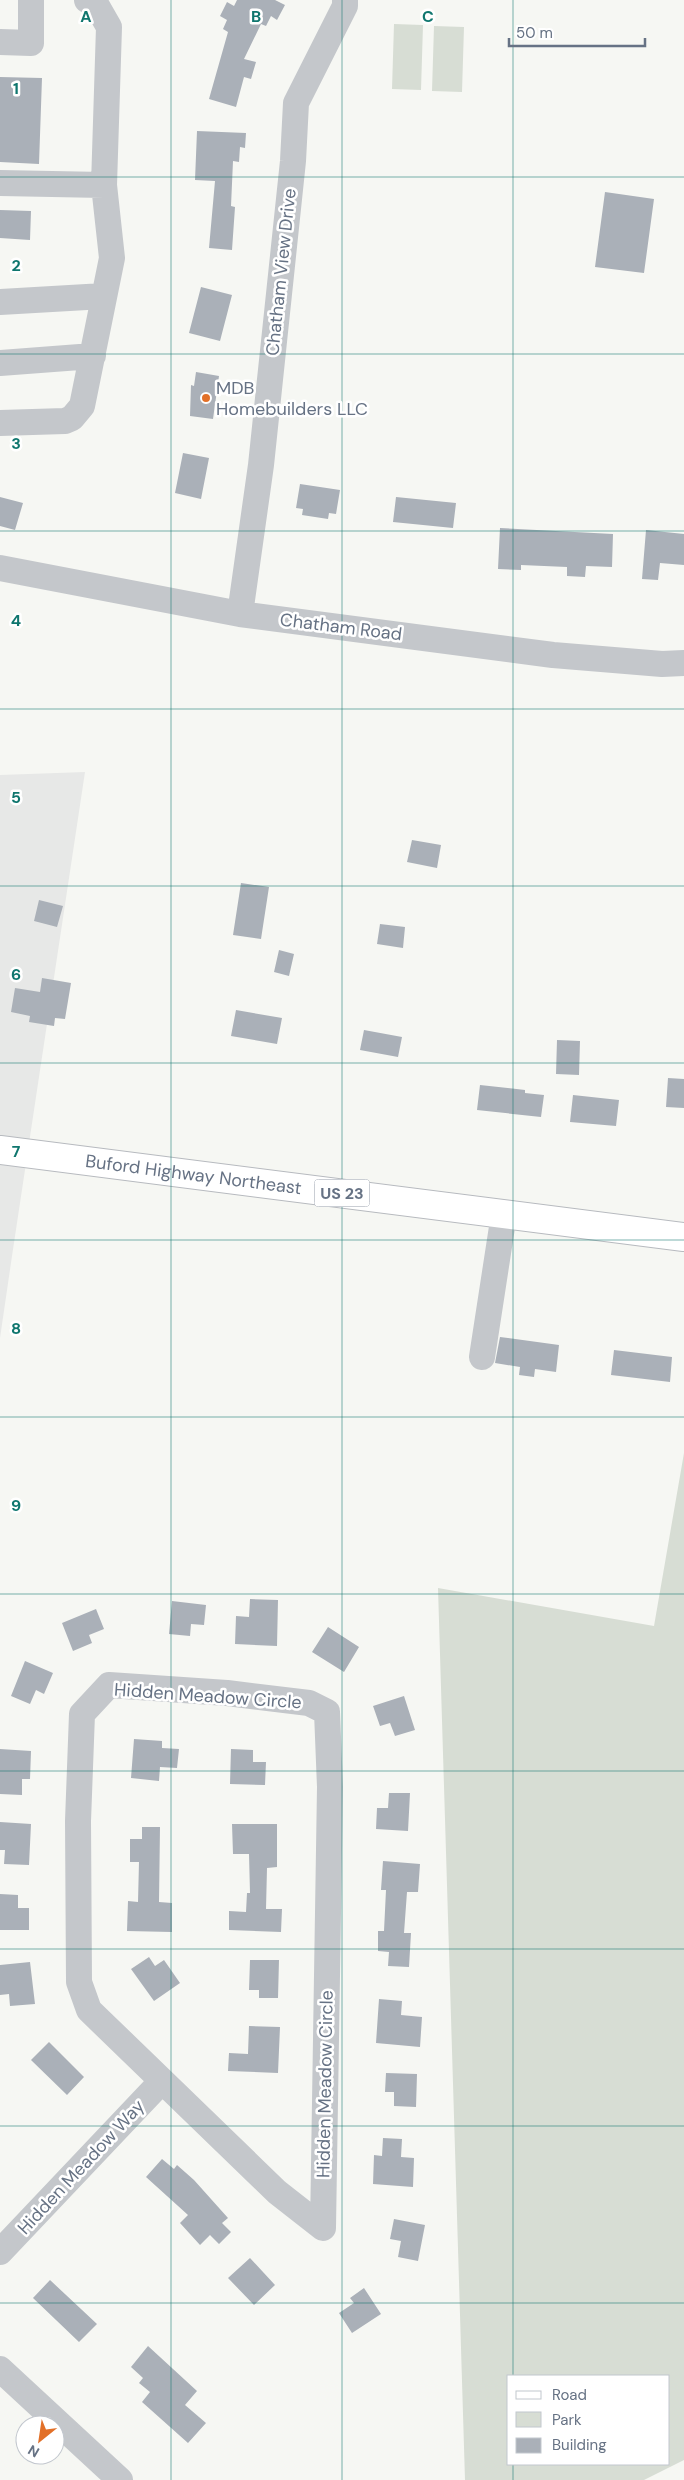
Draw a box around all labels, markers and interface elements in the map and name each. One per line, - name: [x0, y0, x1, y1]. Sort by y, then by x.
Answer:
- text: A: [80, 6, 92, 27]
- text: B: [251, 6, 261, 27]
- text: C: [422, 6, 434, 27]
- scale bar: [509, 15, 645, 47]
- text: 50 m: [516, 23, 553, 43]
- text: 1: [13, 78, 19, 99]
- street label: Chatham View Drive: [260, 187, 302, 357]
- text: 2: [11, 255, 21, 276]
- place label: MDB Homebuilders LLC: [216, 376, 368, 421]
- marker: MDB Homebuilders LLC: [200, 392, 212, 404]
- text: 3: [11, 433, 21, 454]
- street label: Chatham Road: [279, 608, 403, 646]
- text: 4: [11, 610, 21, 631]
- text: 5: [11, 787, 21, 808]
- text: 6: [11, 964, 21, 985]
- text: 7: [12, 1141, 21, 1162]
- street label: Buford Highway Northeast: [84, 1149, 303, 1200]
- road number: US 23: [314, 1180, 370, 1206]
- text: 8: [11, 1318, 21, 1339]
- text: 9: [11, 1495, 21, 1516]
- street label: Hidden Meadow Circle: [113, 1677, 303, 1715]
- street label: Hidden Meadow Circle: [311, 1990, 339, 2178]
- street label: Hidden Meadow Way: [12, 2095, 150, 2239]
- legend: [507, 2375, 669, 2465]
- text: Road: [552, 2385, 587, 2405]
- text: Park: [552, 2410, 582, 2430]
- north arrow: [15, 2415, 65, 2465]
- text: Building: [552, 2435, 607, 2455]
- text: N: [25, 2441, 42, 2462]

